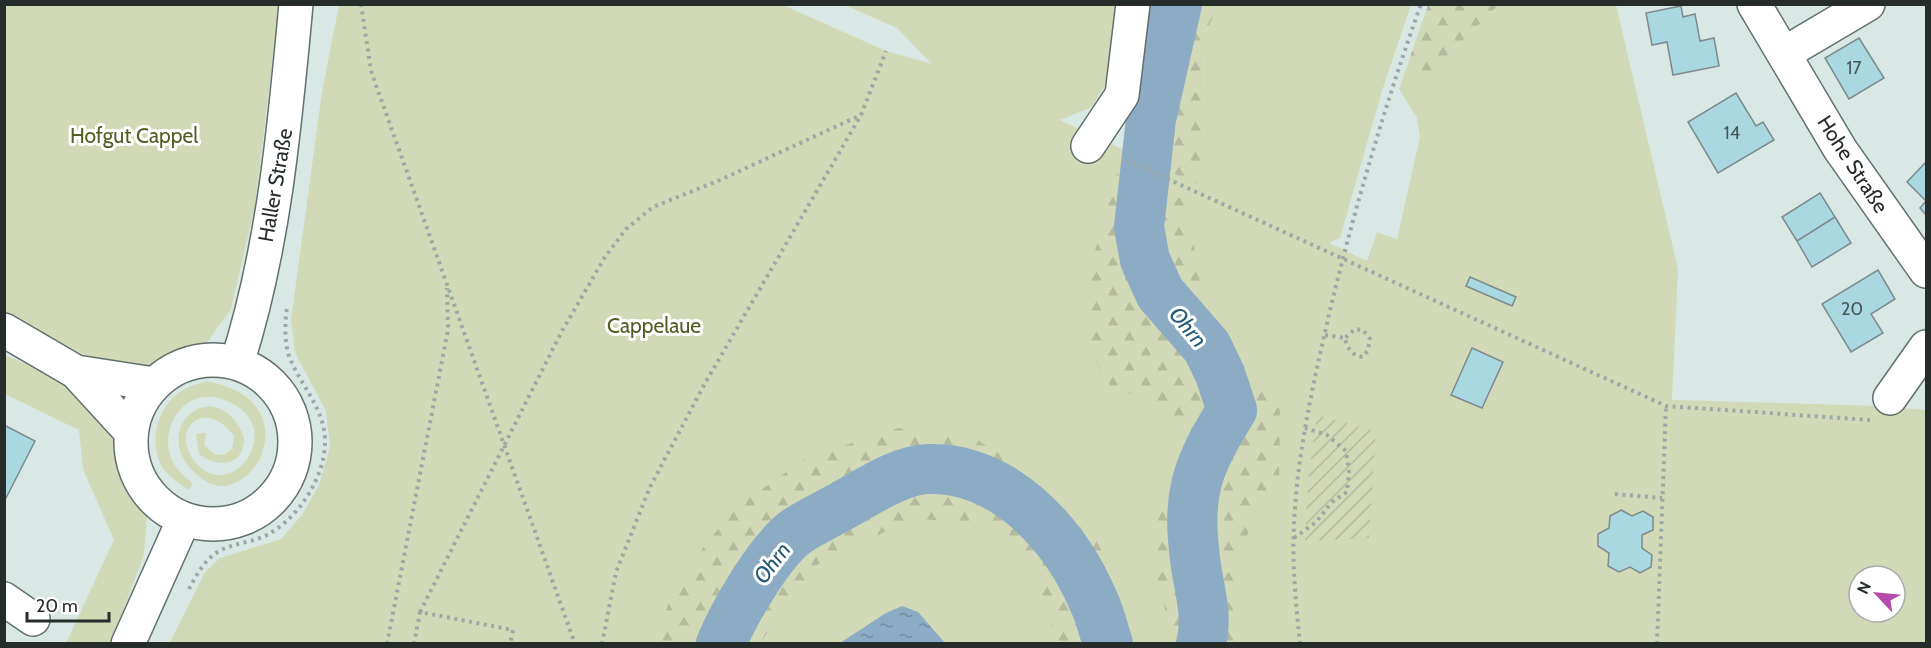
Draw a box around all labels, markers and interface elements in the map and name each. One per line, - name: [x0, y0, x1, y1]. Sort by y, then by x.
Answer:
- house number: 17: [1847, 57, 1861, 79]
- street label: Hohe Straße: [1812, 111, 1894, 218]
- house number: 14: [1724, 122, 1740, 144]
- park label: Hofgut Cappel: [70, 123, 198, 148]
- street label: Haller Straße: [253, 126, 297, 244]
- house number: 20: [1841, 298, 1863, 320]
- water label: Ohrn: [1163, 301, 1213, 353]
- park label: Cappelaue: [607, 313, 701, 338]
- water label: Ohrn: [748, 537, 796, 589]
- north arrow: [1847, 564, 1907, 624]
- text: N: [1853, 578, 1875, 597]
- scale bar: [27, 585, 110, 623]
- text: 20 m: [36, 595, 78, 617]

